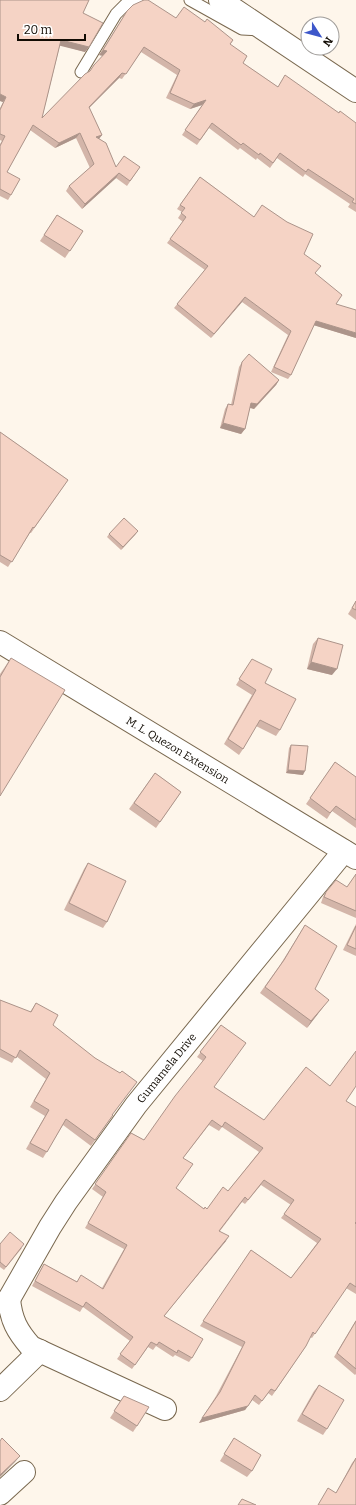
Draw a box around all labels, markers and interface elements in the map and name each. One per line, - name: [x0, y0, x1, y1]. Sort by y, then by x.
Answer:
- scale bar: [18, 16, 85, 42]
- north arrow: [300, 16, 340, 56]
- text: 20 m: [24, 23, 53, 37]
- text: N: [320, 34, 335, 49]
- street label: M. L. Quezon Extension: [124, 714, 231, 786]
- street label: Gumamela Drive: [134, 1031, 199, 1106]

